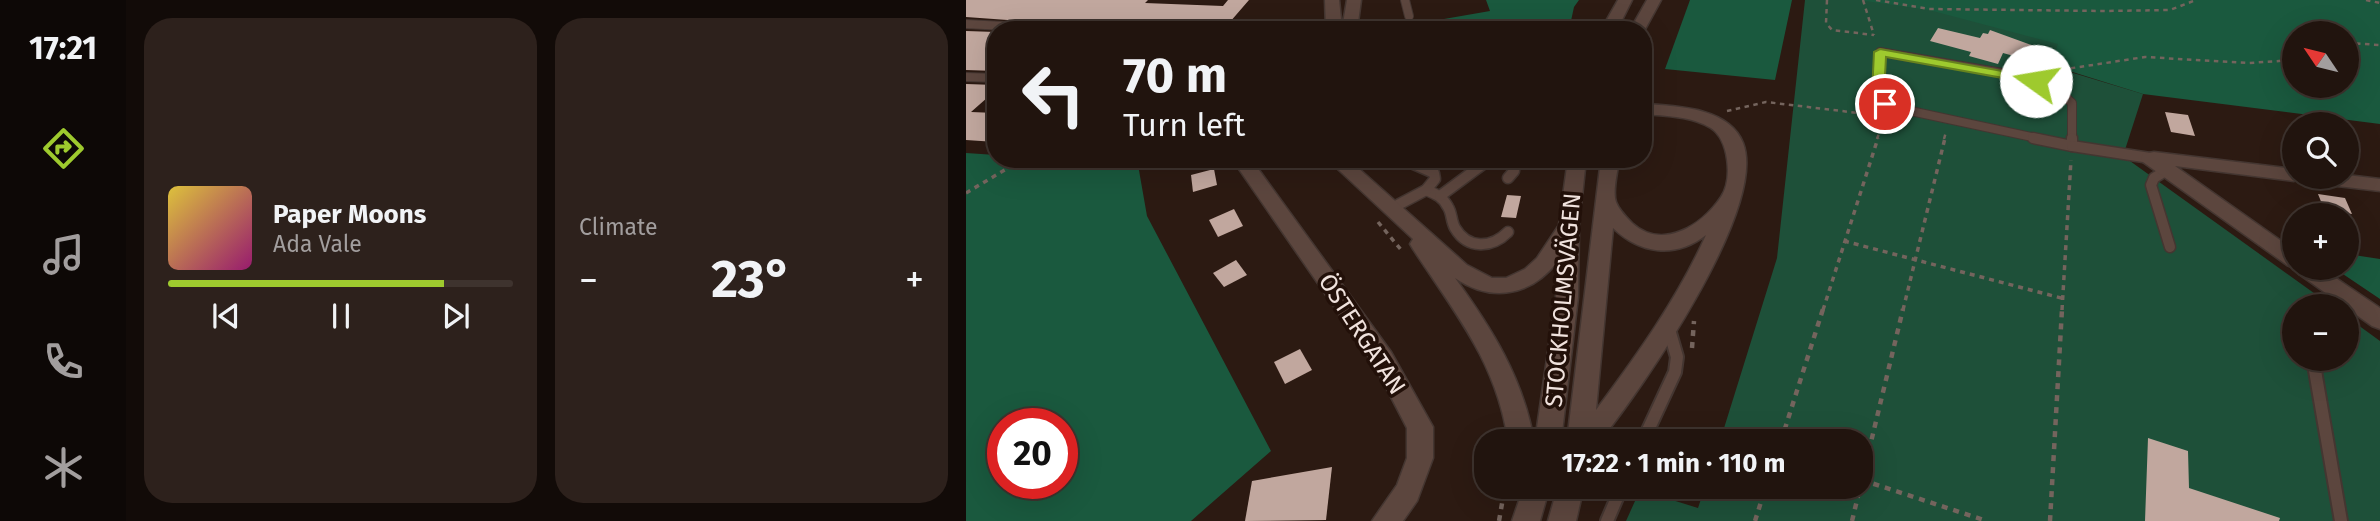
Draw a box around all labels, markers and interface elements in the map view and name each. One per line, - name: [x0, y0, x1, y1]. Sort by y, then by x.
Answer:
- north arrow: [2282, 21, 2359, 98]
- map controls: [2282, 21, 2359, 371]
- text: 17:21: [29, 29, 97, 67]
- position arrow: [1999, 44, 2073, 118]
- text: 70 m: [1123, 46, 1227, 105]
- icon: left: [1008, 49, 1099, 140]
- pin: [1855, 74, 1915, 134]
- icon: arrive: [1866, 85, 1904, 123]
- text: Turn left: [1123, 106, 1245, 144]
- button: search: [2282, 112, 2359, 189]
- icon: directions: [39, 124, 88, 173]
- street label: STOCKHOLMSVÄGEN: [1540, 192, 1586, 408]
- text: Paper Moons: [273, 199, 426, 230]
- button: +: [2282, 203, 2359, 280]
- text: Climate: [579, 213, 658, 241]
- icon: music: [39, 230, 88, 279]
- text: Ada Vale: [273, 230, 362, 258]
- text: 23°: [711, 248, 792, 311]
- text: −: [579, 257, 598, 303]
- text: +: [905, 257, 924, 303]
- street label: ÖSTERGATAN: [1313, 269, 1411, 399]
- button: −: [2282, 294, 2359, 371]
- icon: previous: [207, 297, 245, 335]
- icon: pause: [322, 297, 360, 335]
- icon: next: [437, 297, 475, 335]
- icon: phone: [39, 337, 88, 386]
- speed limit sign: 20: [987, 408, 1078, 499]
- icon: climate: [39, 443, 88, 492]
- text: 17:22 · 1 min · 110 m: [1561, 448, 1786, 479]

